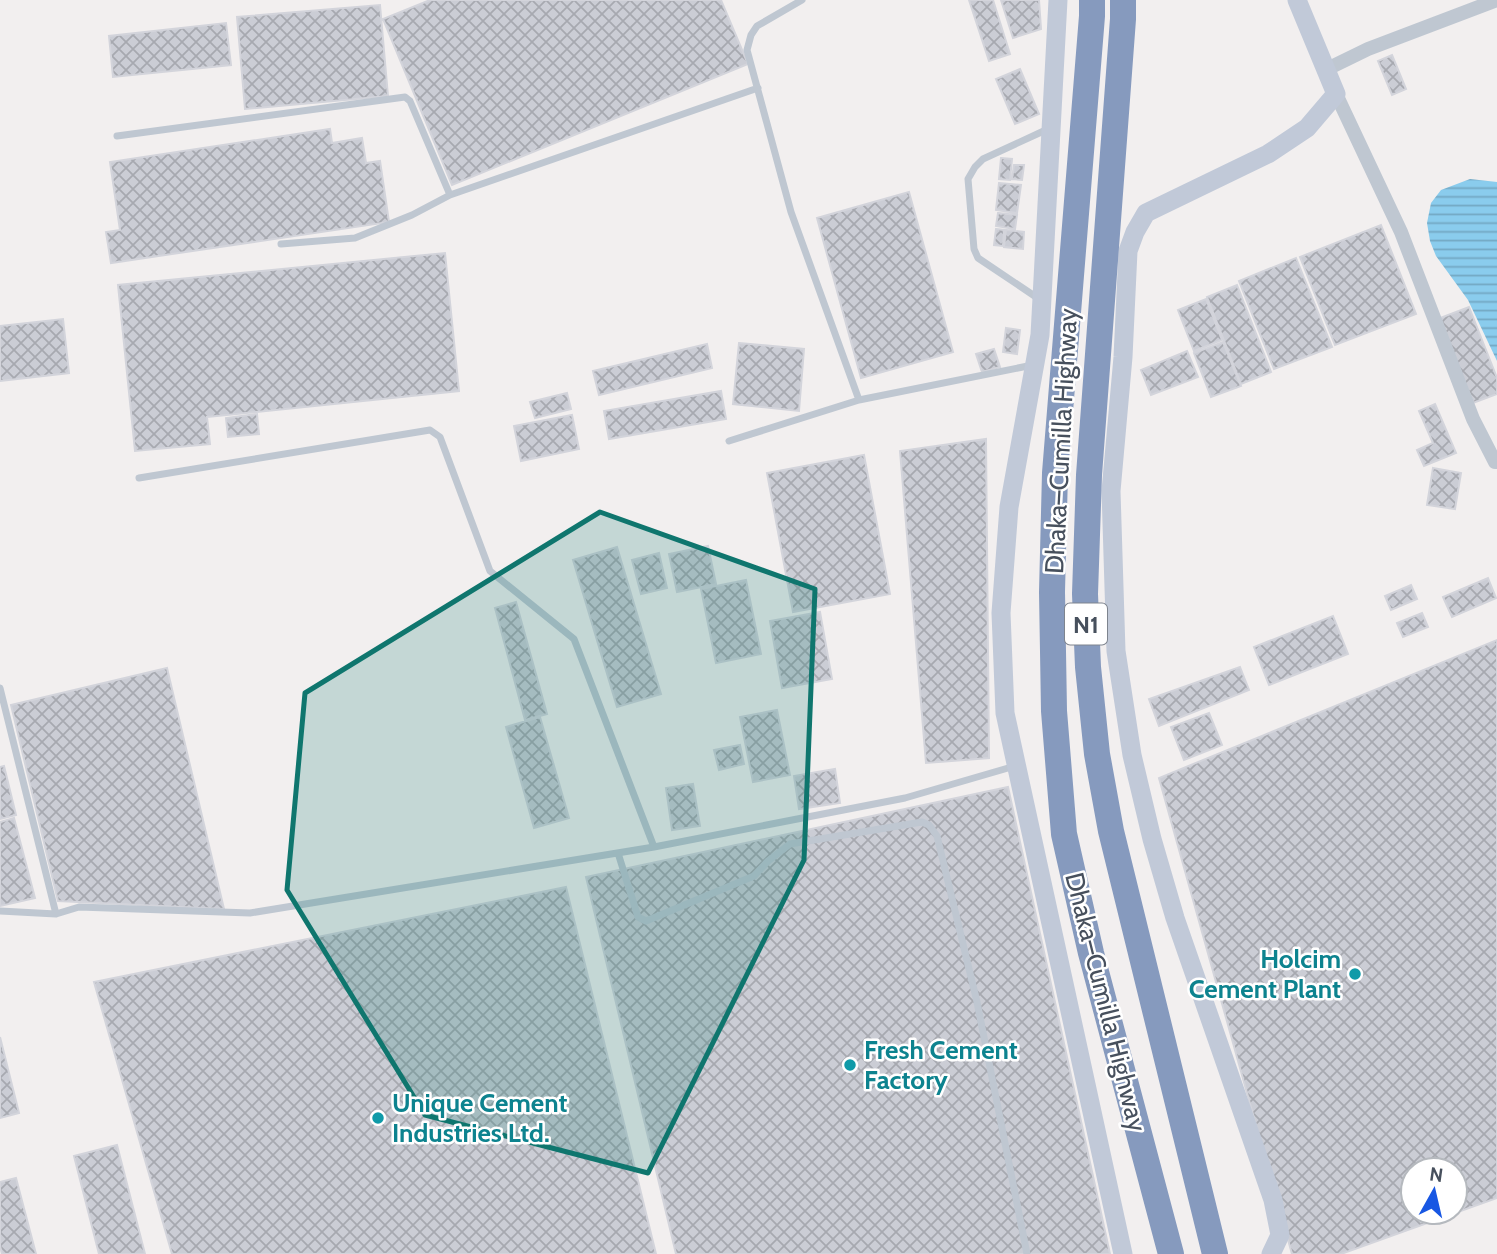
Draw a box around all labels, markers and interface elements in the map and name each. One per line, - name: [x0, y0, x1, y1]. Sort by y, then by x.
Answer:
- street label: Dhaka–Cumilla Highway: [1038, 307, 1084, 575]
- road number: N1: [1065, 604, 1107, 644]
- street label: Dhaka–Cumilla Highway: [1058, 869, 1154, 1135]
- place label: Holcim Cement Plant: [1189, 943, 1341, 1005]
- marker: Holcim Cement Plant: [1347, 966, 1363, 982]
- place label: Fresh Cement Factory: [864, 1034, 1018, 1096]
- marker: Fresh Cement Factory: [842, 1057, 858, 1073]
- place label: Unique Cement Industries Ltd.: [392, 1087, 567, 1149]
- marker: Unique Cement Industries Ltd.: [370, 1110, 386, 1126]
- north arrow: [1399, 1156, 1469, 1226]
- text: N: [1428, 1162, 1445, 1187]

